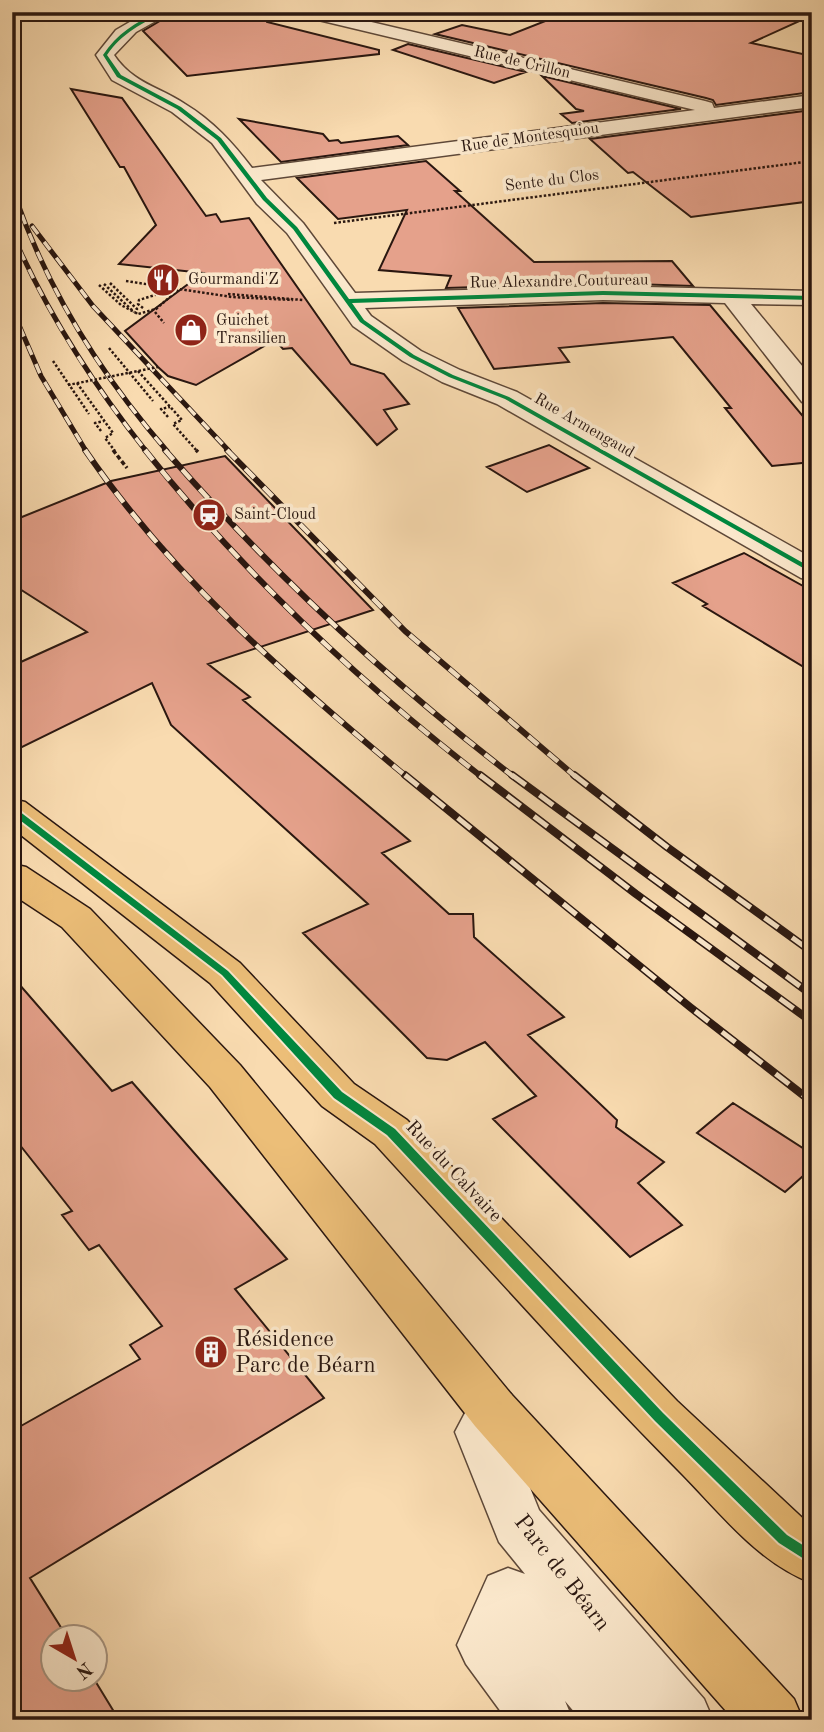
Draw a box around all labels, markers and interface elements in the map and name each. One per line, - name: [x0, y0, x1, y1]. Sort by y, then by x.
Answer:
- street label: Rue de Crillon: [472, 44, 572, 82]
- street label: Rue de Montesquiou: [460, 120, 601, 156]
- street label: Sente du Clos: [504, 167, 600, 195]
- restaurant icon: Gourmandi'Z: [144, 261, 182, 299]
- place label: Gourmandi'Z: [188, 272, 279, 288]
- street label: Rue Alexandre Coutureau: [469, 272, 649, 292]
- shop icon: Guichet Transilien: [172, 311, 210, 349]
- place label: Guichet Transilien: [216, 313, 287, 347]
- street label: Rue Armengaud: [531, 391, 637, 461]
- station icon: Saint-Cloud: [190, 496, 228, 534]
- place label: Saint-Cloud: [234, 507, 316, 523]
- street label: Rue du Calvaire: [401, 1118, 505, 1226]
- place label: Résidence Parc de Béarn: [235, 1328, 376, 1377]
- building icon: Résidence Parc de Béarn: [192, 1333, 230, 1371]
- street label: Parc de Béarn: [510, 1511, 614, 1635]
- north arrow: [38, 1624, 108, 1694]
- text: N: [71, 1657, 95, 1682]

